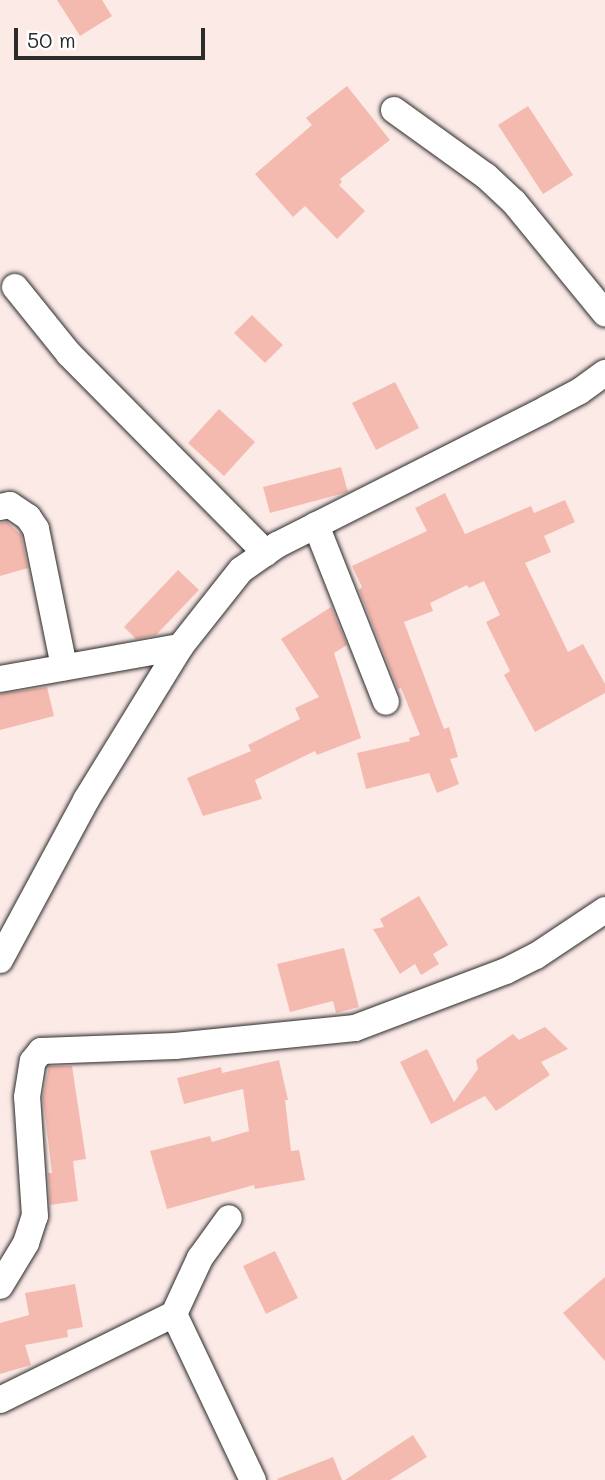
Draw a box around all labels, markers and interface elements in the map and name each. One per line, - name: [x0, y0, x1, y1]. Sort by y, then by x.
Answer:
- scale bar: [18, 14, 208, 58]
- text: 50 m: [27, 26, 76, 53]

